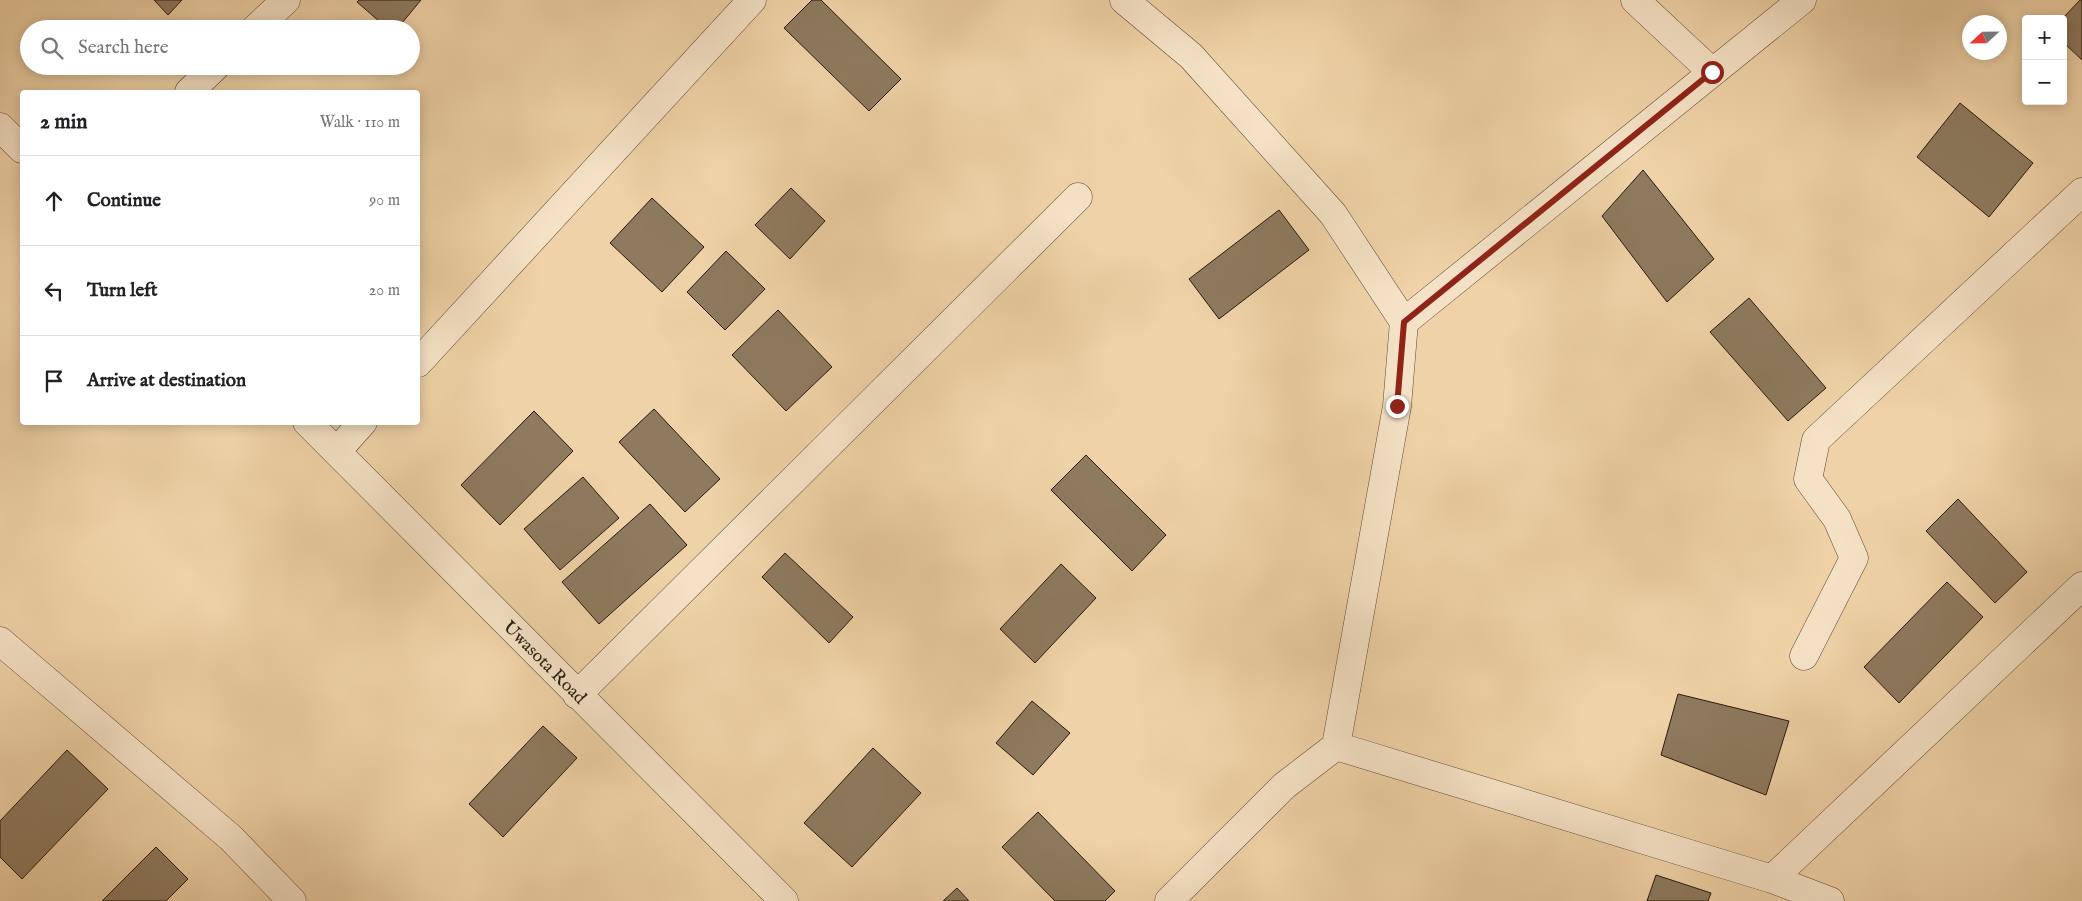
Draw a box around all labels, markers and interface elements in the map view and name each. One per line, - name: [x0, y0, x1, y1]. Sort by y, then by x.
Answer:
- north arrow: [1962, 15, 2007, 60]
- map controls: [2022, 15, 2067, 105]
- button: +: [2022, 15, 2067, 60]
- search box: [20, 20, 420, 75]
- icon: search: [38, 34, 66, 62]
- text: Search here: [78, 36, 169, 60]
- button: −: [2022, 60, 2067, 105]
- route start: [1701, 61, 1724, 84]
- text: 2 min: [40, 109, 87, 136]
- text: Walk · 110 m: [320, 113, 400, 133]
- icon: ahead: [40, 187, 68, 215]
- text: Continue: [87, 189, 161, 213]
- text: 90 m: [369, 191, 400, 211]
- icon: left: [40, 277, 68, 305]
- text: Turn left: [87, 279, 158, 303]
- text: 20 m: [369, 281, 400, 301]
- icon: arrive: [40, 367, 68, 395]
- text: Arrive at destination: [87, 369, 246, 393]
- route end: [1386, 395, 1409, 418]
- street label: Uwasota Road: [497, 616, 591, 710]

